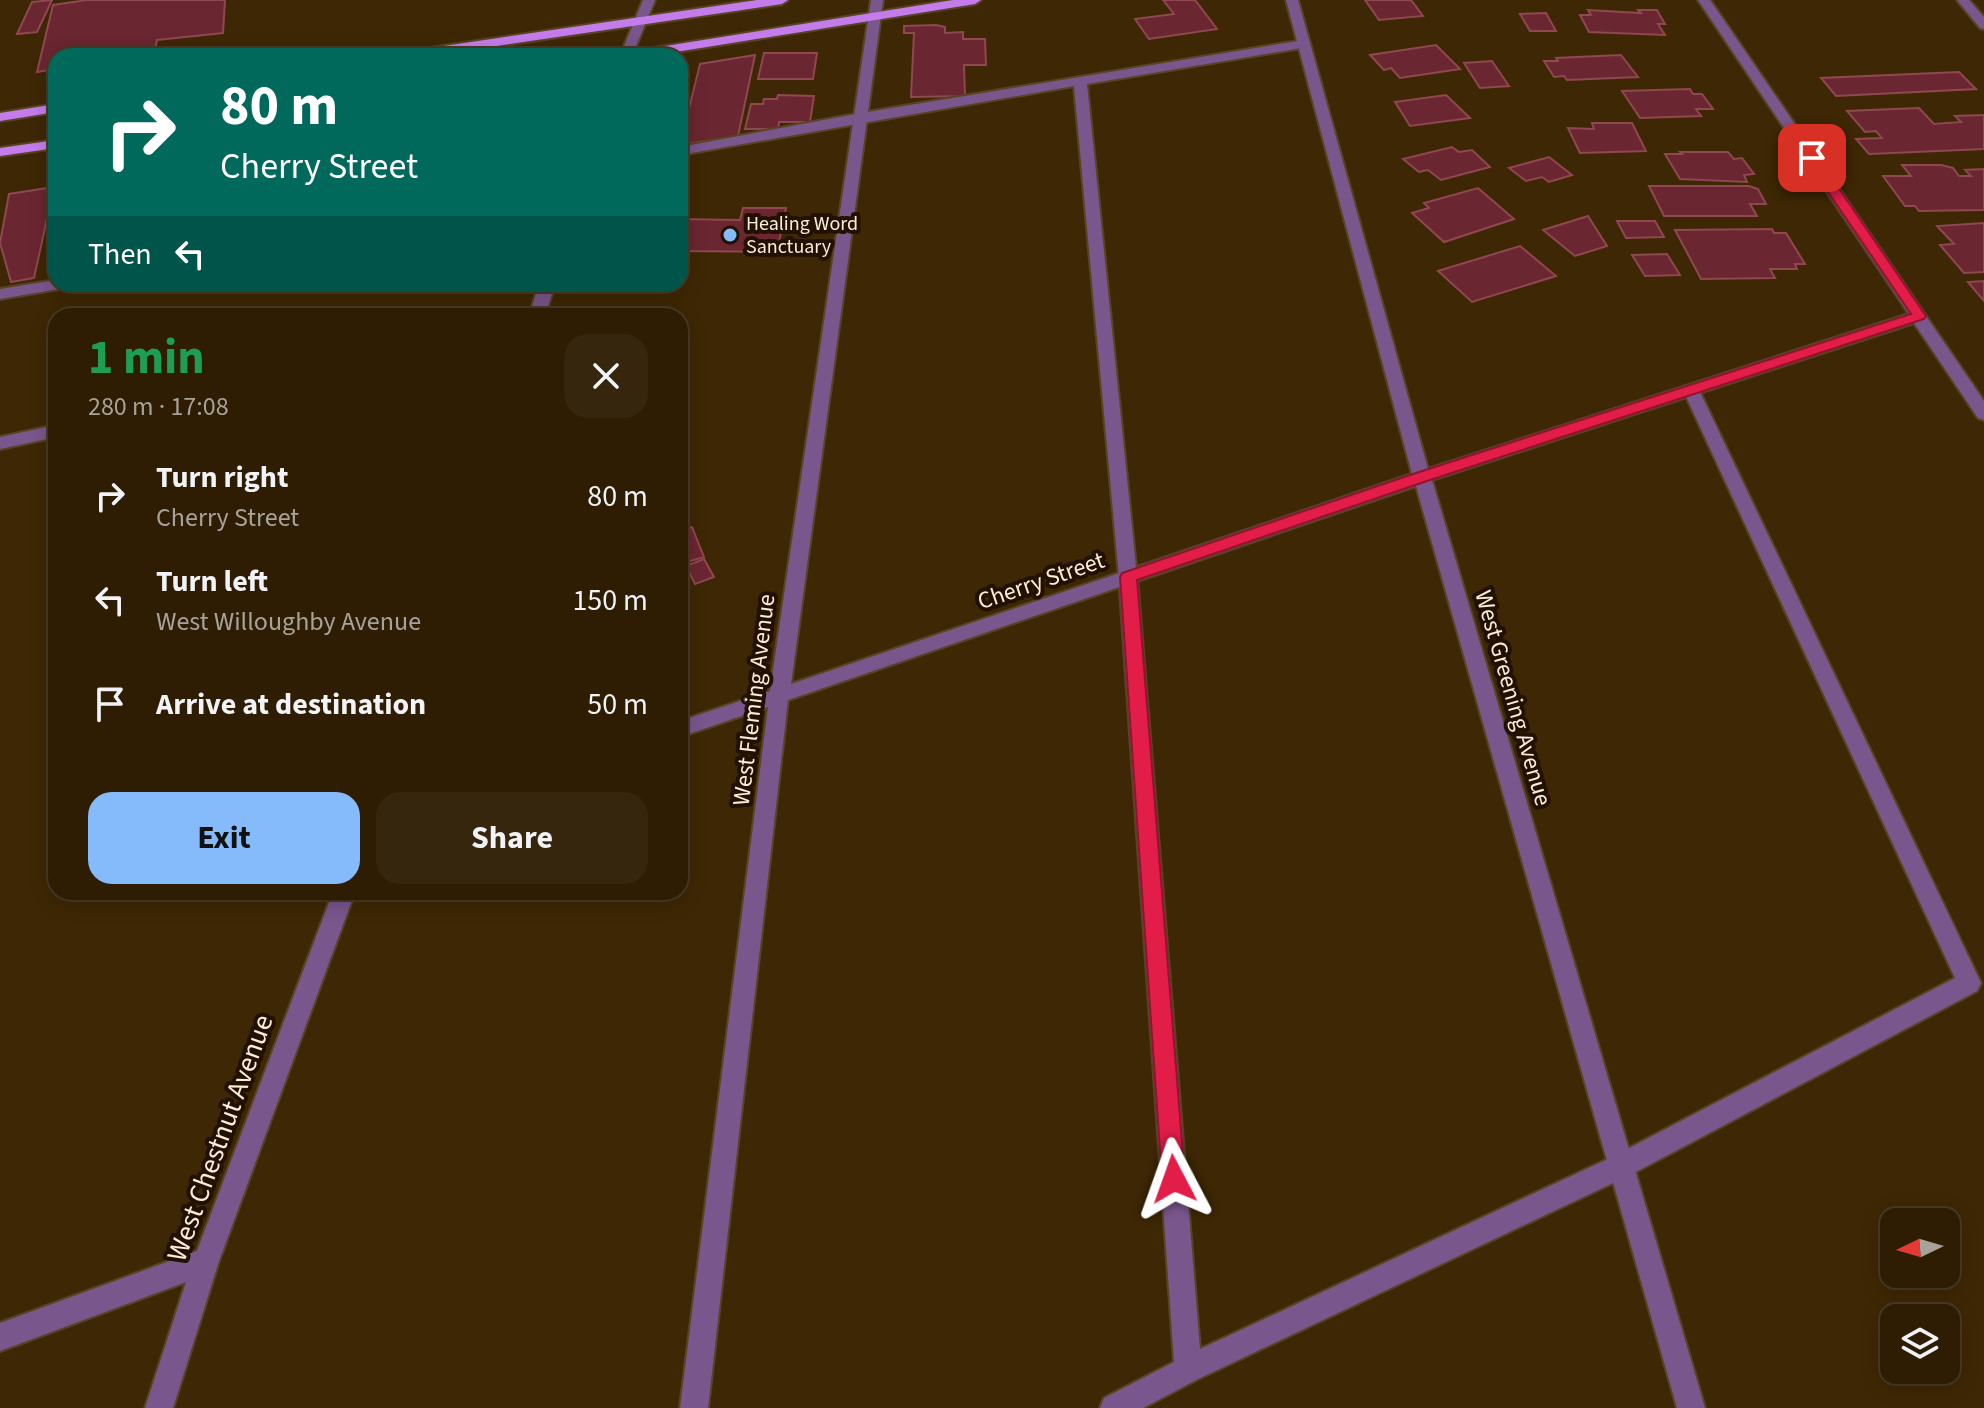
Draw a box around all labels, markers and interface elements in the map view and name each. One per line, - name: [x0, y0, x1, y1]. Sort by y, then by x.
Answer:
- text: 80 m: [220, 67, 338, 146]
- icon: right: [88, 80, 192, 184]
- pin: [1778, 124, 1846, 192]
- icon: arrive: [1790, 136, 1834, 180]
- text: Cherry Street: [220, 141, 418, 192]
- place label: Healing Word Sanctuary: [746, 210, 858, 261]
- marker: Healing Word Sanctuary: [721, 226, 739, 244]
- icon: left: [168, 232, 212, 276]
- text: Then: [88, 233, 152, 276]
- text: 1 min: [88, 324, 205, 392]
- button: close: [564, 334, 648, 418]
- text: 280 m · 17:08: [88, 388, 229, 425]
- text: Turn right: [156, 456, 288, 499]
- icon: right: [88, 474, 132, 518]
- text: 80 m: [587, 475, 648, 518]
- text: Cherry Street: [156, 499, 299, 536]
- street label: Cherry Street: [973, 543, 1109, 619]
- text: Turn left: [156, 560, 268, 603]
- icon: left: [88, 578, 132, 622]
- text: 150 m: [572, 579, 648, 622]
- street label: West Greening Avenue: [1465, 586, 1561, 810]
- street label: West Fleming Avenue: [724, 592, 784, 808]
- text: West Willoughby Avenue: [156, 603, 421, 640]
- icon: arrive: [88, 682, 132, 726]
- text: Arrive at destination: [156, 683, 426, 726]
- text: 50 m: [587, 683, 648, 726]
- button: Exit: [88, 792, 360, 884]
- button: Share: [376, 792, 648, 884]
- street label: West Chestnut Avenue: [157, 1009, 283, 1267]
- position arrow: [1132, 1137, 1216, 1221]
- north arrow: [1880, 1208, 1960, 1288]
- map controls: [1880, 1208, 1960, 1384]
- button: layers: [1880, 1304, 1960, 1384]

